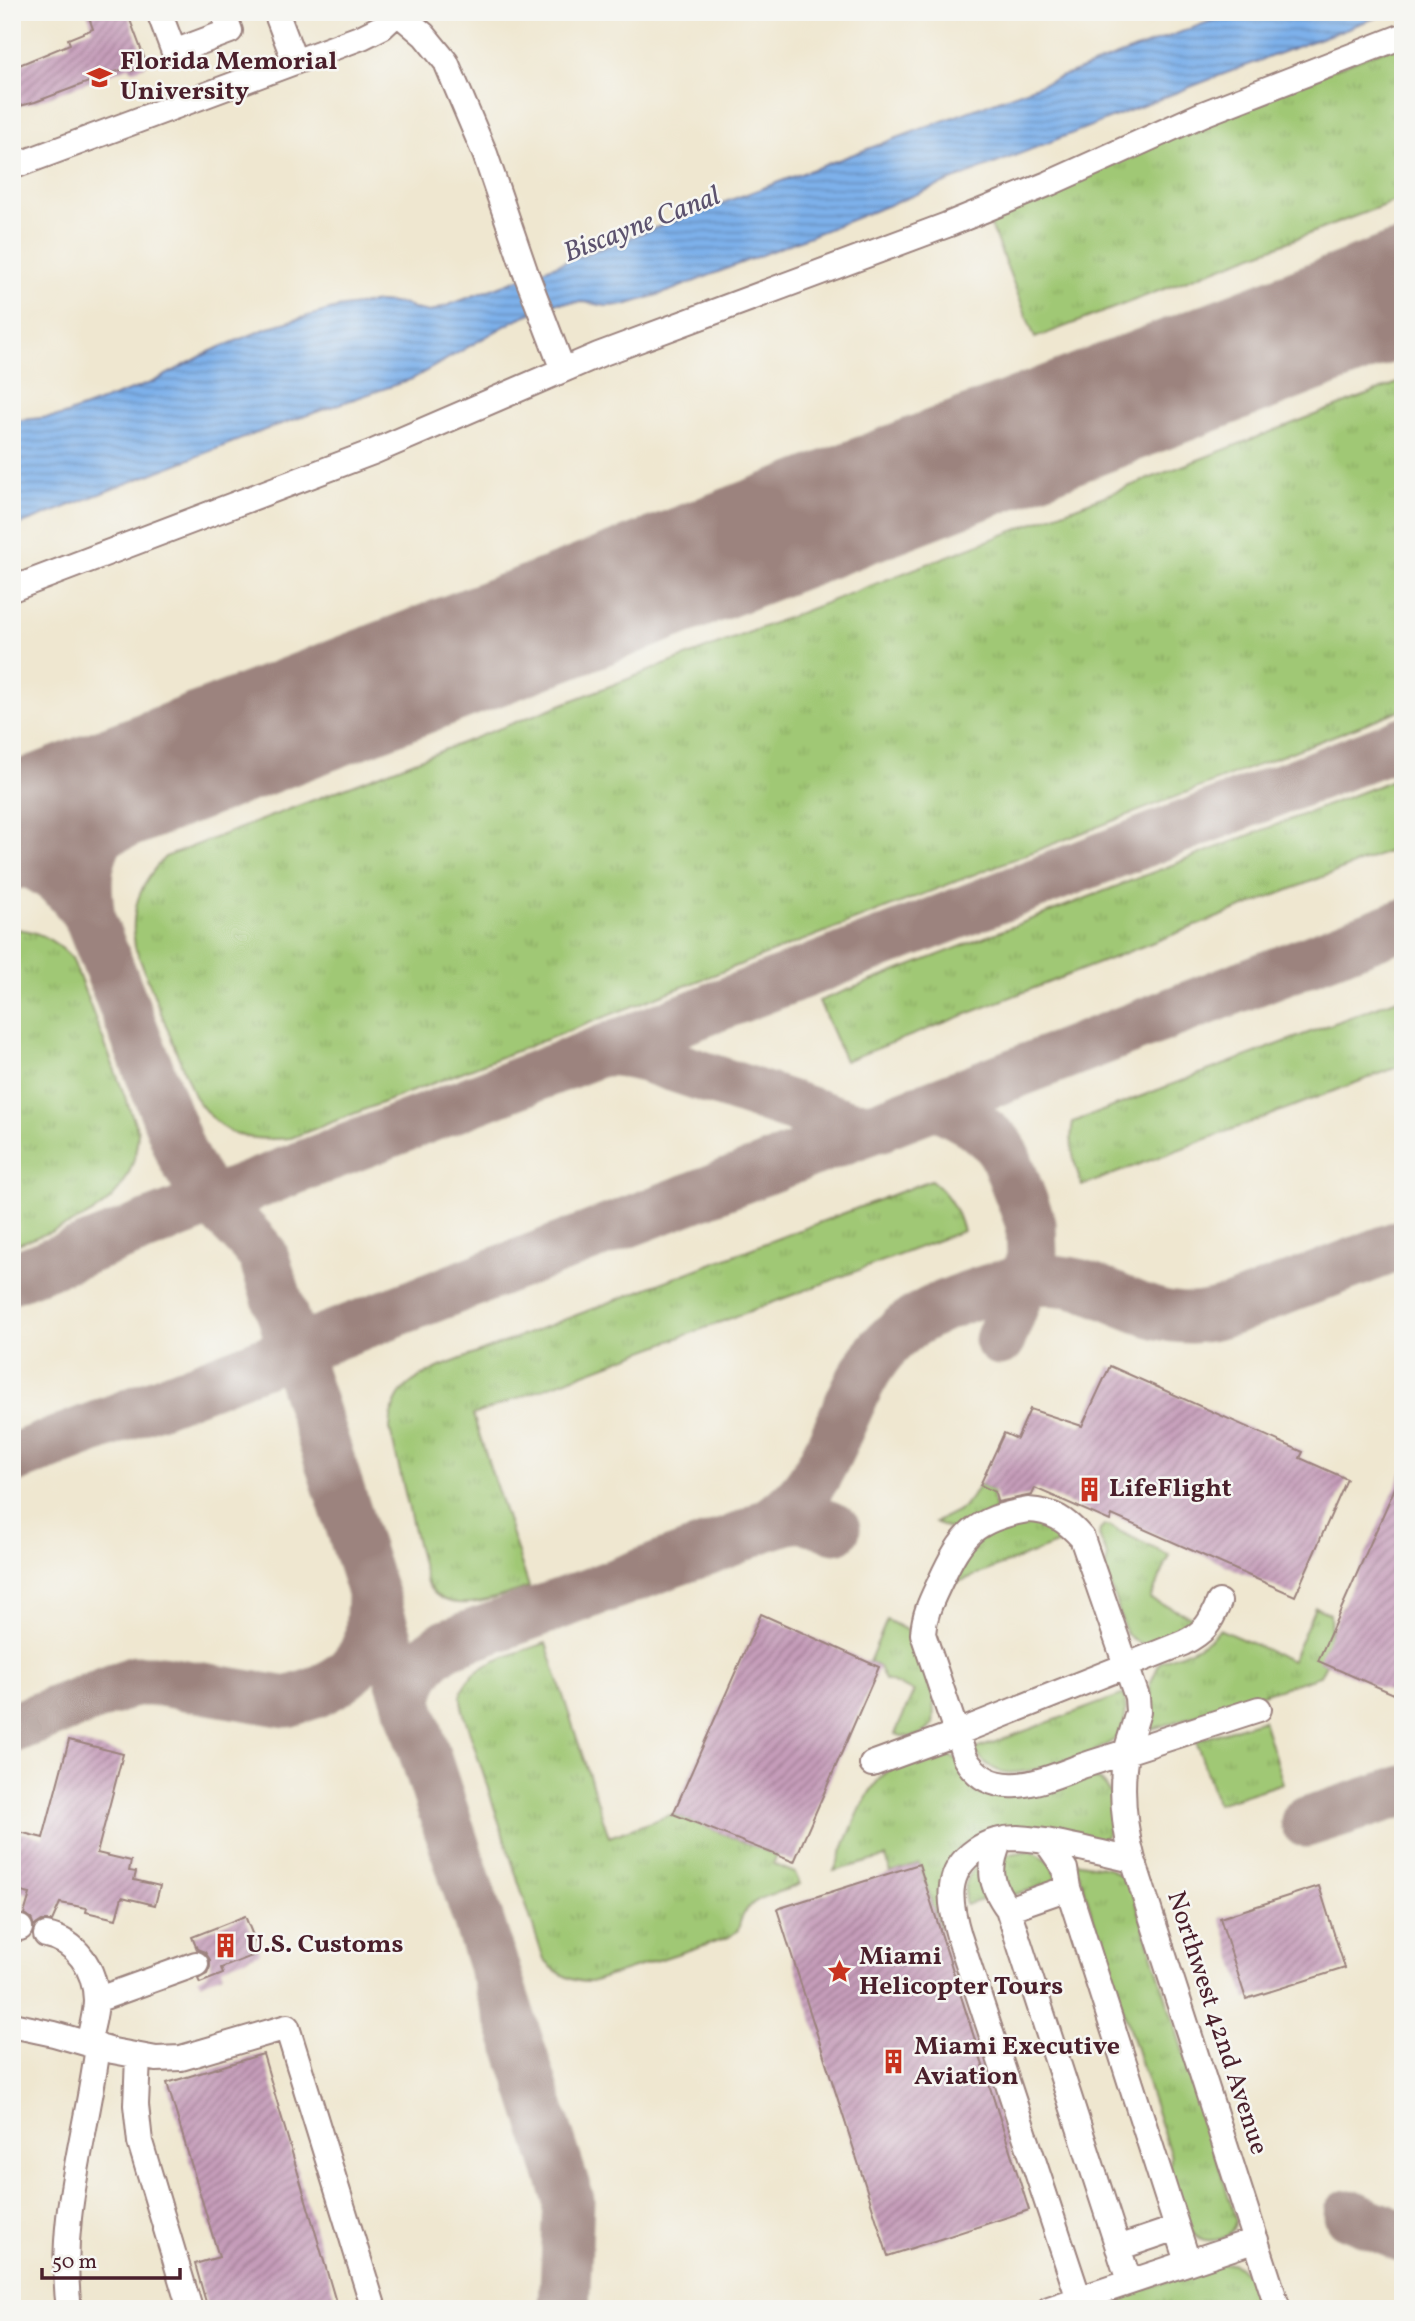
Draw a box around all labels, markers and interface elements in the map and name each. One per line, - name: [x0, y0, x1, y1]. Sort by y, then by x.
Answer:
- place label: Florida Memorial University: [120, 44, 337, 110]
- school or university icon: Florida Memorial University: [86, 63, 114, 91]
- water label: Biscayne Canal: [558, 177, 726, 273]
- place label: LifeFlight: [1109, 1471, 1232, 1507]
- building icon: LifeFlight: [1075, 1475, 1103, 1503]
- street label: Northwest 42nd Avenue: [1157, 1887, 1277, 2159]
- place label: U.S. Customs: [246, 1927, 403, 1963]
- building icon: U.S. Customs: [212, 1931, 240, 1959]
- place label: Miami Helicopter Tours: [859, 1939, 1063, 2005]
- place icon: Miami Helicopter Tours: [825, 1958, 853, 1986]
- place label: Miami Executive Aviation: [914, 2029, 1120, 2095]
- building icon: Miami Executive Aviation: [880, 2048, 908, 2076]
- scale bar: [42, 2237, 180, 2281]
- text: 50 m: [52, 2248, 97, 2277]

